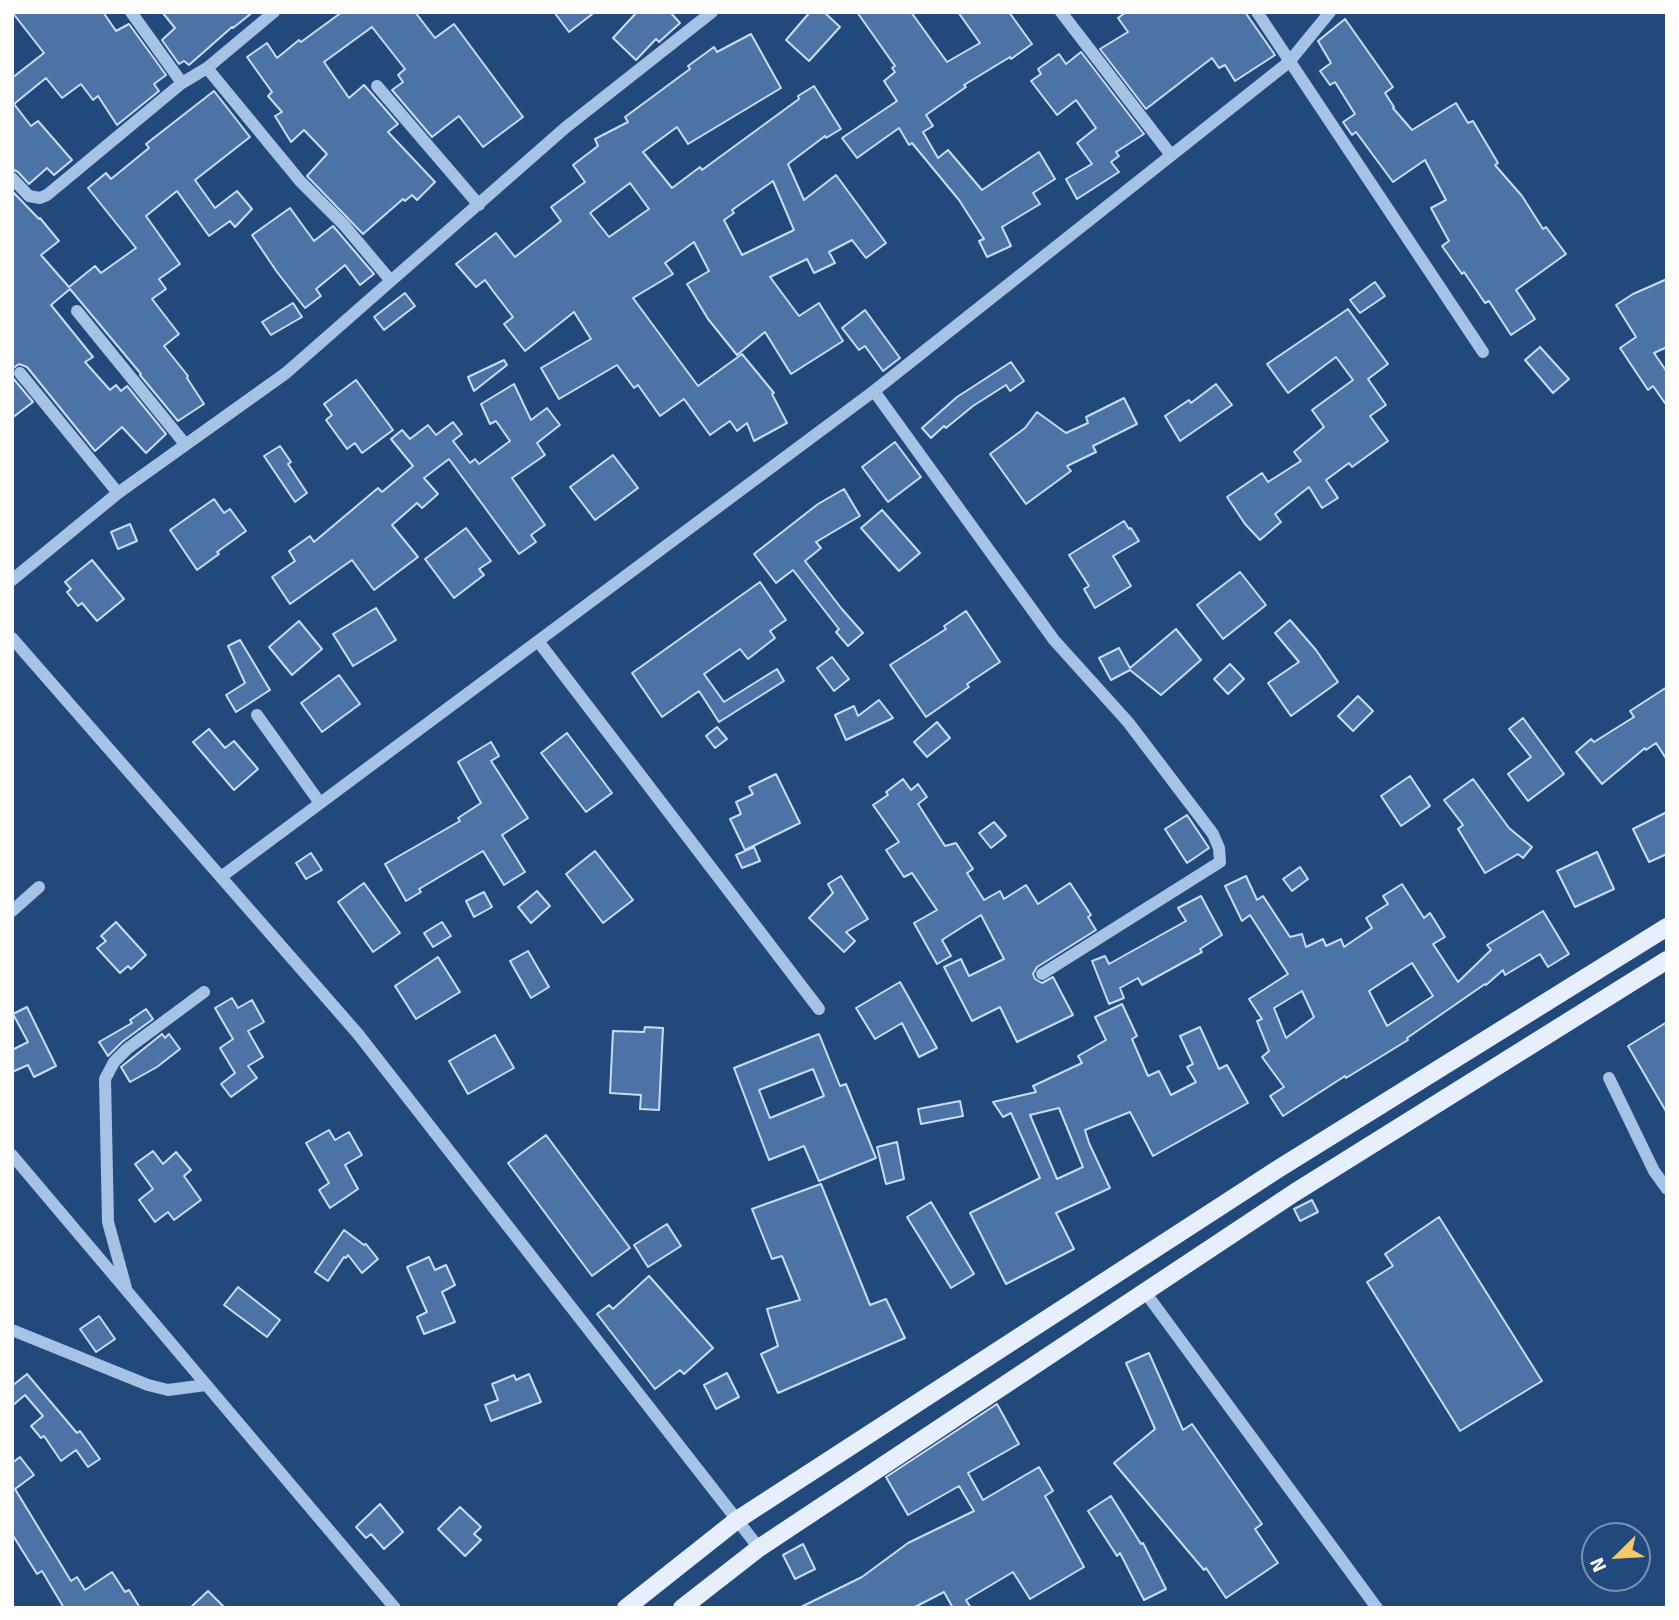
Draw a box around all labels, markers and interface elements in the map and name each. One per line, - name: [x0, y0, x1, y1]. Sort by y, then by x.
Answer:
- north arrow: [1581, 1522, 1651, 1592]
- text: N: [1585, 1554, 1612, 1576]

